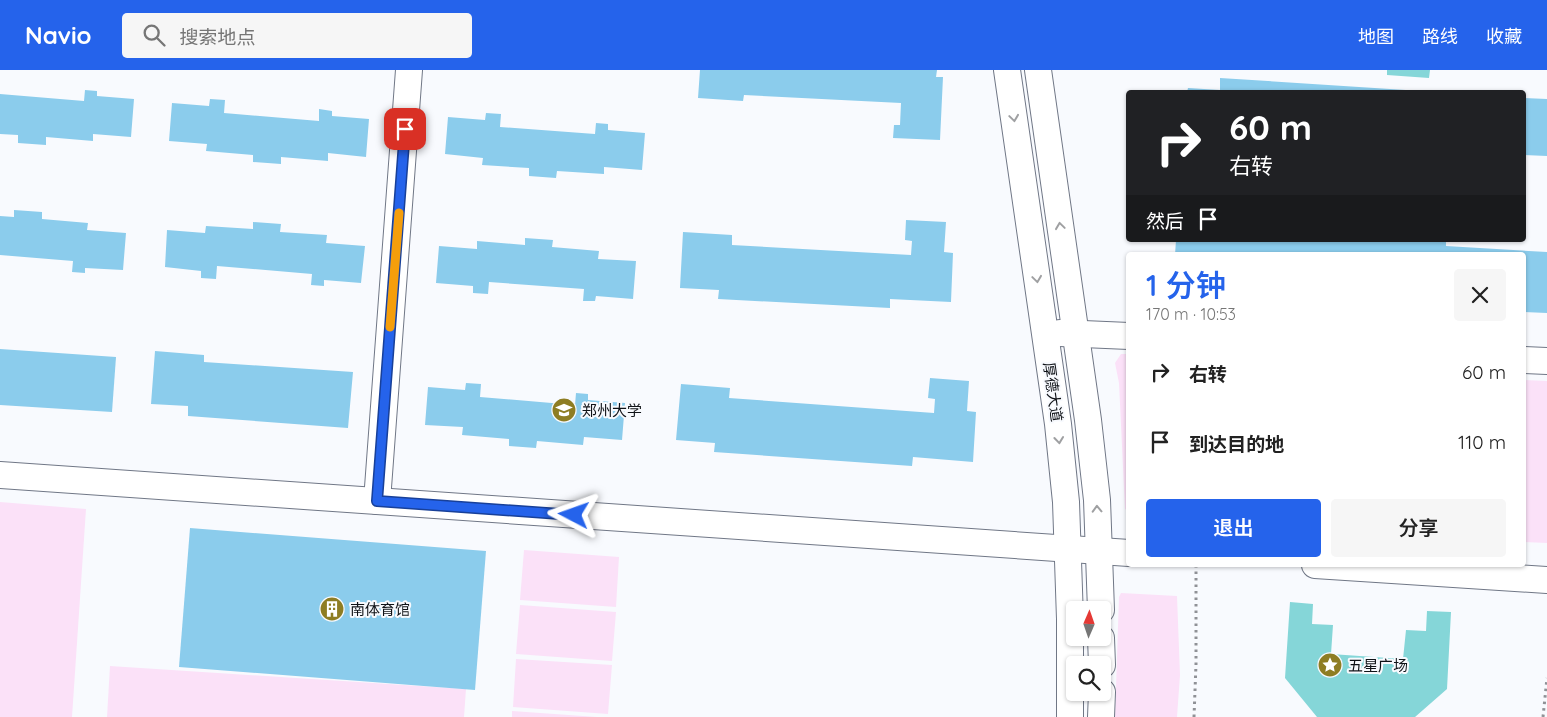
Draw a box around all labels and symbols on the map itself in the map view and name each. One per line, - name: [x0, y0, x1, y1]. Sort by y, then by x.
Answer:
- pin: [384, 108, 426, 150]
- one-way arrow: [1008, 114, 1018, 123]
- one-way arrow: [1055, 222, 1066, 230]
- one-way arrow: [1031, 275, 1042, 283]
- street label: 厚德大道: [1039, 361, 1067, 423]
- school or university icon: 郑州大学: [551, 397, 577, 423]
- place label: 郑州大学: [582, 401, 642, 420]
- one-way arrow: [1053, 436, 1064, 444]
- position arrow: [547, 488, 599, 540]
- one-way arrow: [1092, 505, 1102, 512]
- building icon: 南体育馆: [319, 596, 345, 622]
- place label: 南体育馆: [350, 600, 410, 619]
- north arrow: [1066, 601, 1111, 646]
- place icon: 五星广场: [1317, 652, 1343, 678]
- place label: 五星广场: [1348, 656, 1408, 675]

